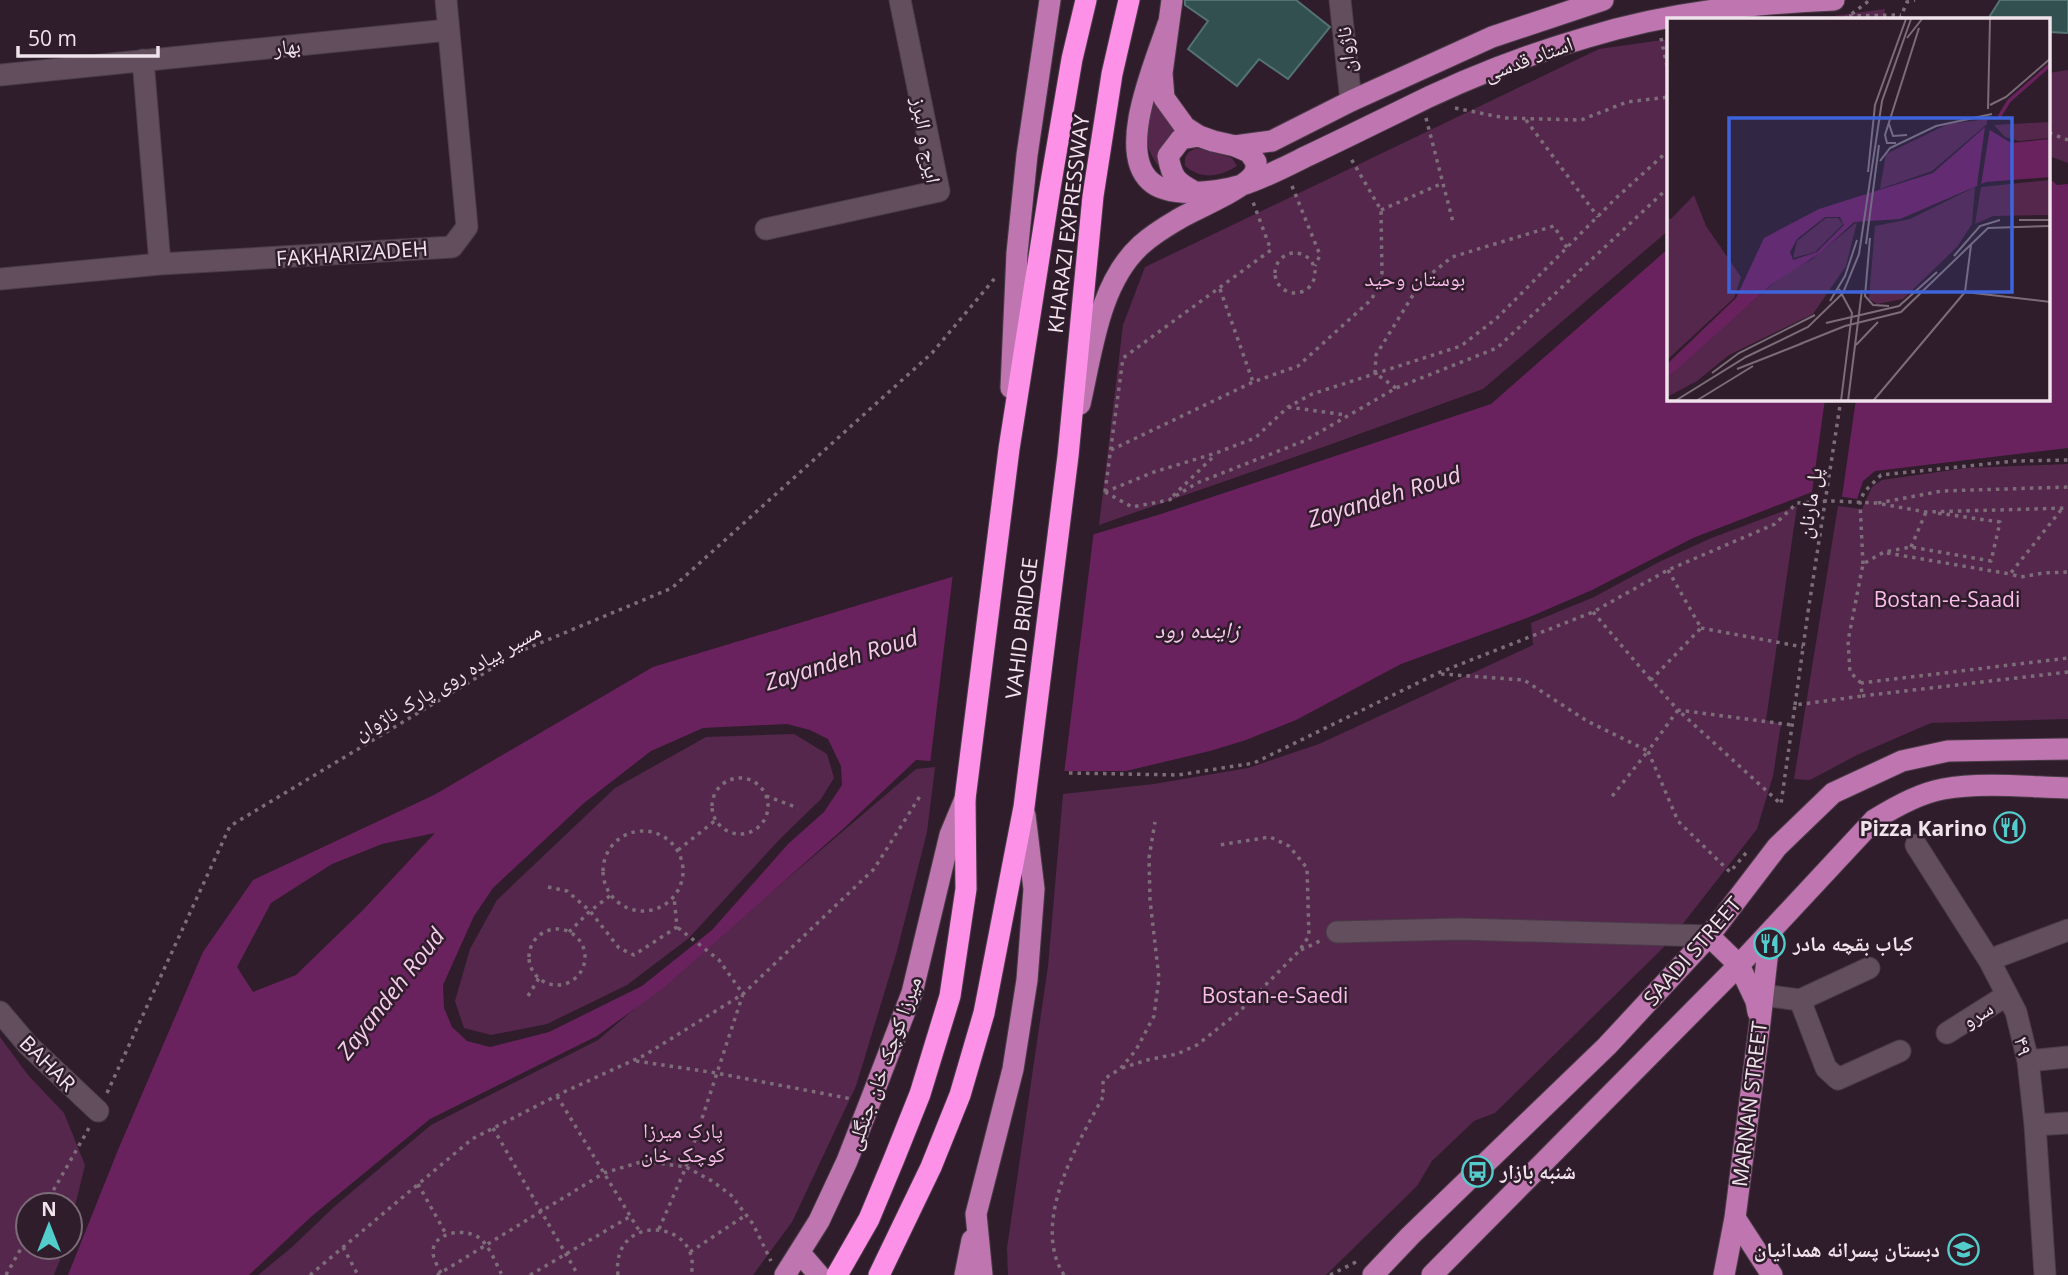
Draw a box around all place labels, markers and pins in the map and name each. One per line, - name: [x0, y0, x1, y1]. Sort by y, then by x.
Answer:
- restaurant icon: Pizza Karino: [1993, 811, 2027, 845]
- place label: Pizza Karino: [1859, 814, 1987, 842]
- restaurant icon: کباب بقچه مادر: [1753, 926, 1787, 960]
- place label: کباب بقچه مادر: [1792, 929, 1913, 957]
- bus stop icon: شنبه بازار: [1460, 1154, 1494, 1188]
- place label: شنبه بازار: [1499, 1157, 1576, 1185]
- school or university icon: دبستان پسرانه همدانیان: [1946, 1232, 1980, 1266]
- place label: دبستان پسرانه همدانیان: [1754, 1235, 1940, 1263]

